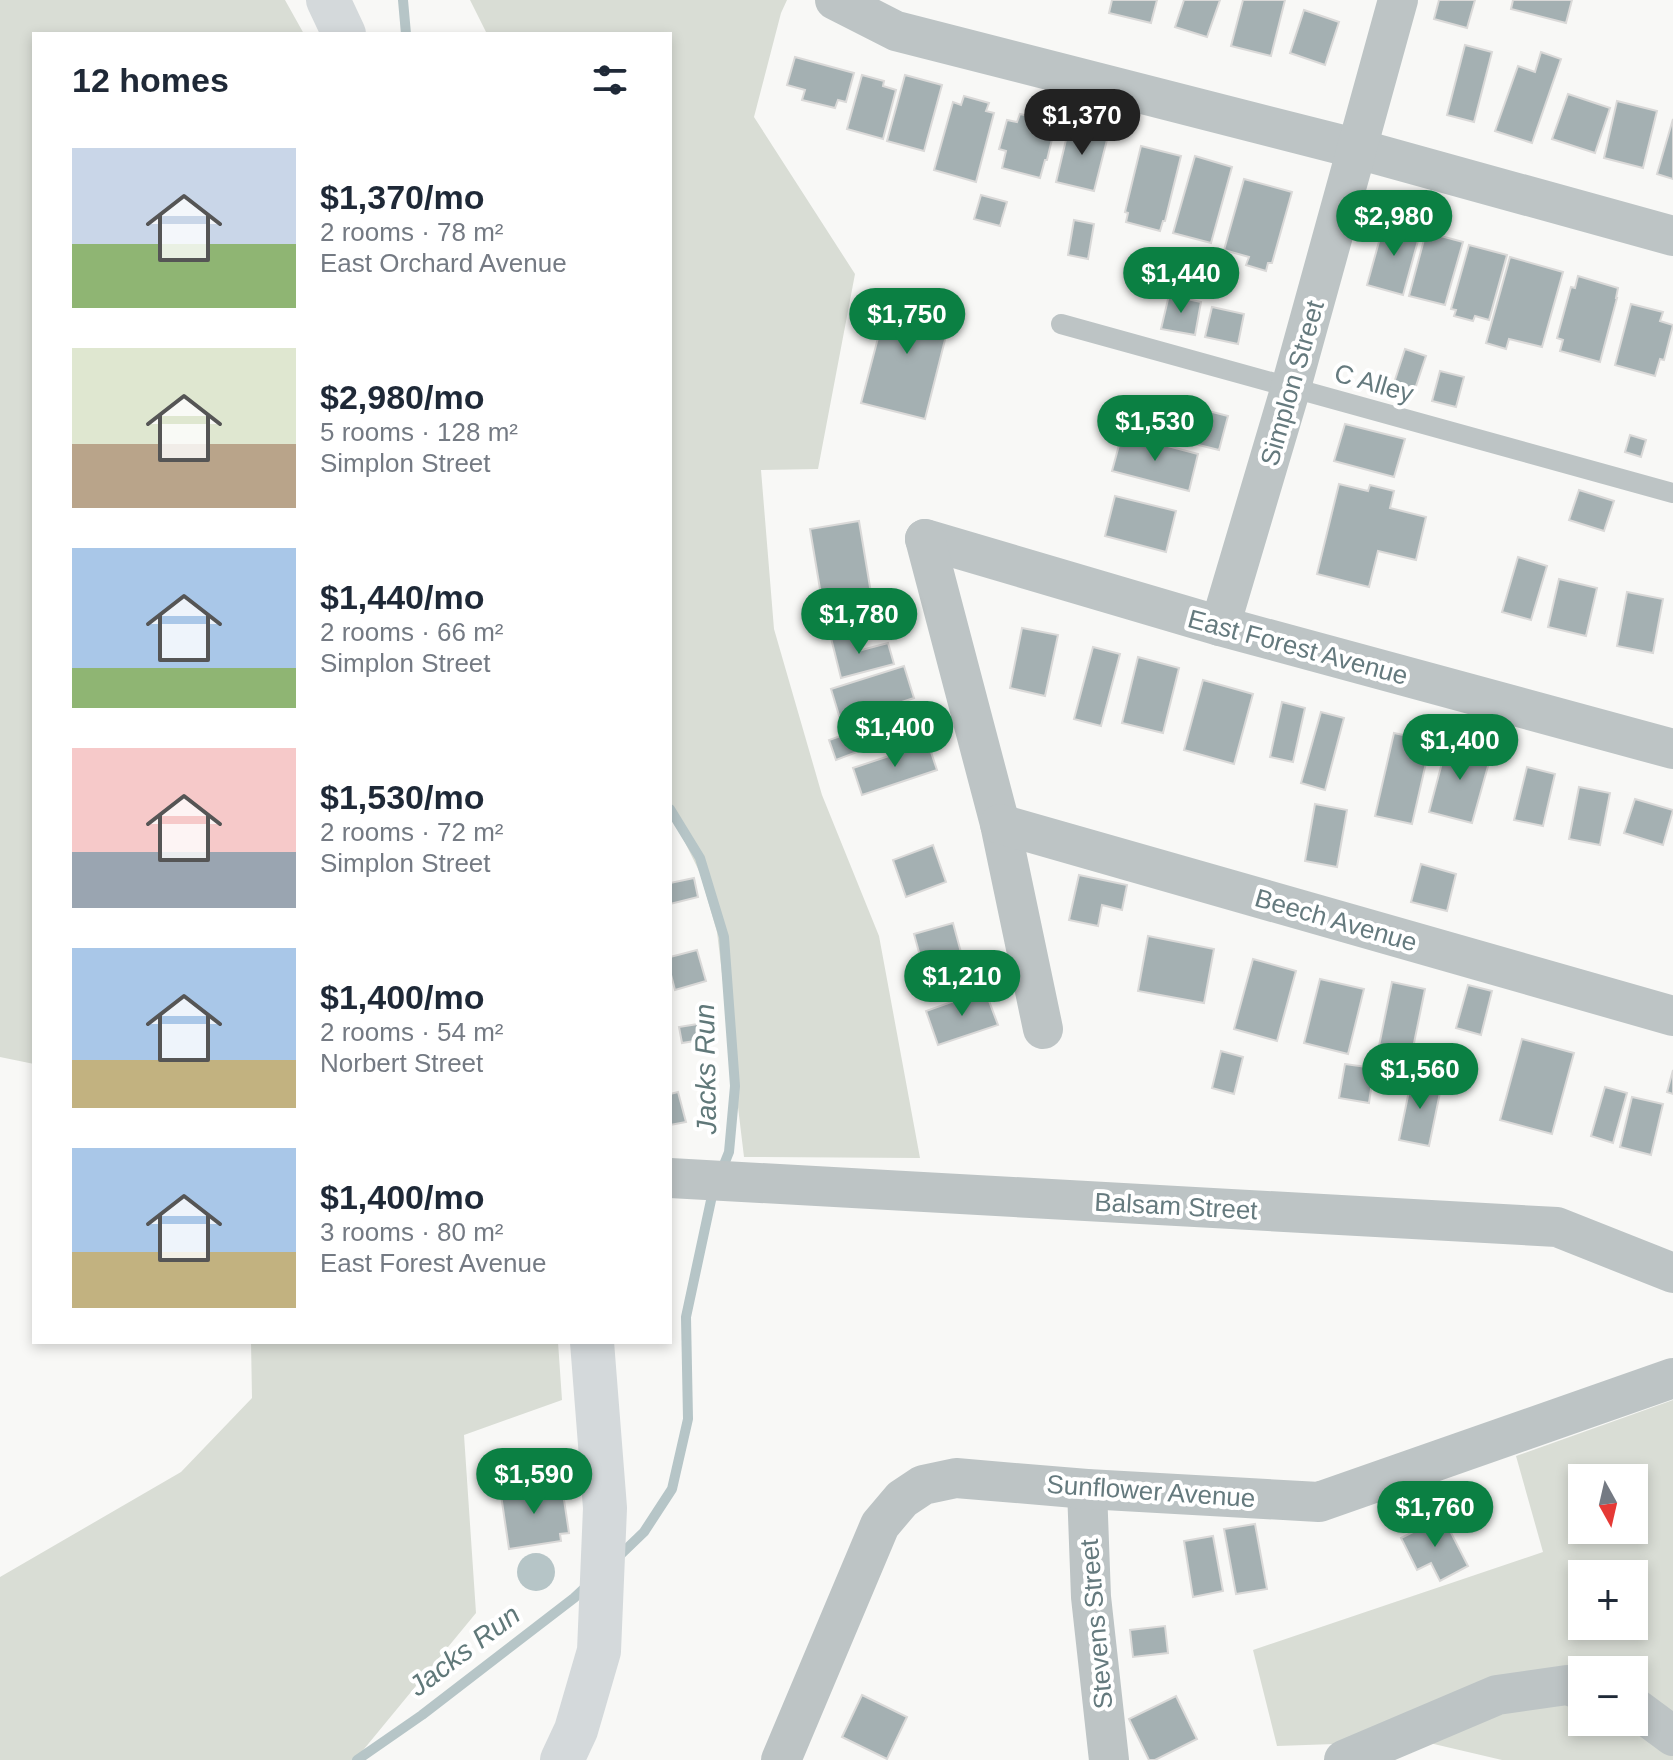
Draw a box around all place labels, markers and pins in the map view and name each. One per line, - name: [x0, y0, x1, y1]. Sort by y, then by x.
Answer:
- pin: $1,370: [1017, 89, 1147, 157]
- pin: $2,980: [1329, 190, 1459, 258]
- pin: $1,440: [1116, 247, 1246, 315]
- pin: $1,750: [842, 288, 972, 356]
- pin: $1,530: [1090, 395, 1220, 463]
- pin: $1,780: [794, 588, 924, 656]
- pin: $1,400: [830, 701, 960, 769]
- pin: $1,400: [1395, 714, 1525, 782]
- pin: $1,210: [897, 950, 1027, 1018]
- pin: $1,560: [1355, 1043, 1485, 1111]
- pin: $1,590: [469, 1448, 599, 1516]
- pin: $1,760: [1370, 1481, 1500, 1549]

